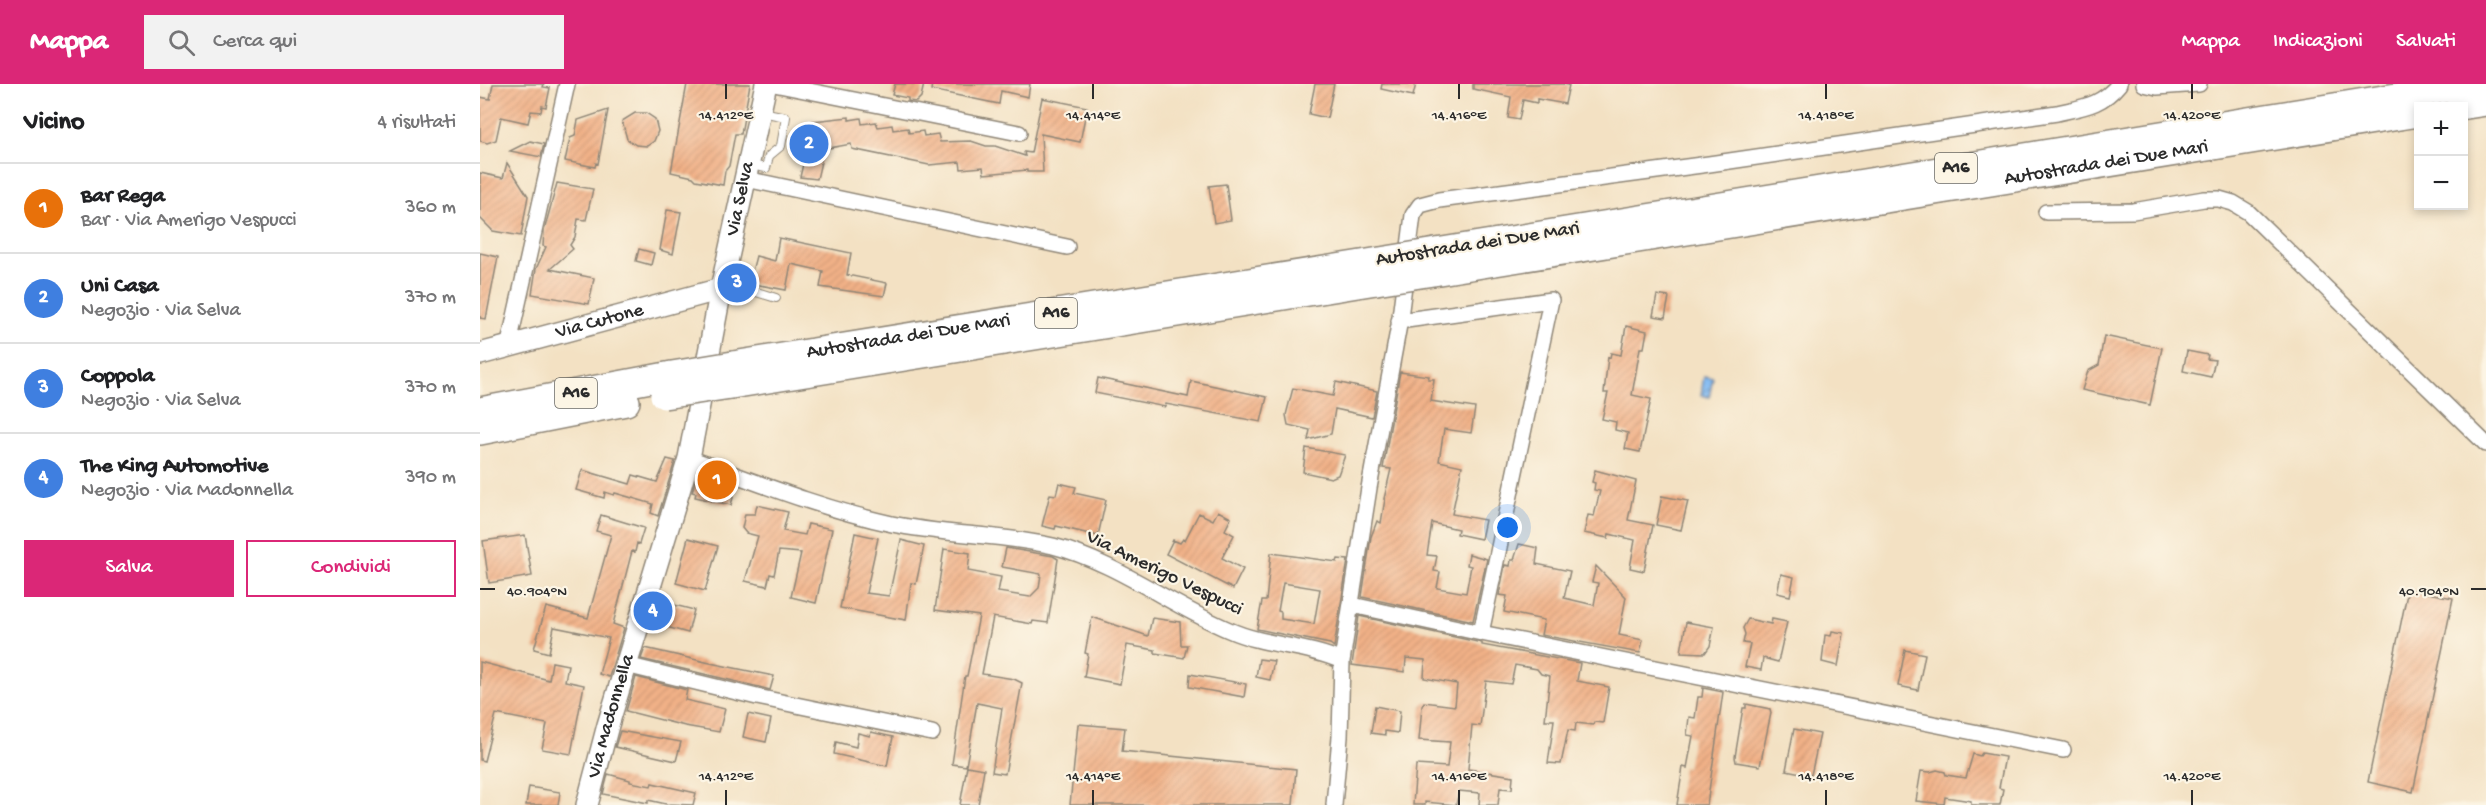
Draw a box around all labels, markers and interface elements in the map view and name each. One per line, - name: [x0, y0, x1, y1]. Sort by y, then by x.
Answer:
- search box: [144, 15, 564, 69]
- text: Mappa: [30, 26, 108, 59]
- icon: search: [165, 26, 198, 59]
- text: Cerca qui: [213, 29, 297, 55]
- text: Mappa: [2181, 30, 2240, 55]
- text: Indicazioni: [2273, 30, 2363, 55]
- text: Salvati: [2396, 30, 2456, 55]
- map controls: [2414, 102, 2468, 210]
- button: +: [2414, 102, 2468, 156]
- text: 14.412°E: [698, 107, 754, 125]
- text: 14.414°E: [1065, 107, 1121, 125]
- text: 14.416°E: [1431, 107, 1487, 125]
- text: 14.418°E: [1797, 107, 1854, 125]
- text: 14.420°E: [2163, 107, 2221, 125]
- text: Vicino: [24, 108, 84, 139]
- text: 4 risultati: [377, 112, 456, 135]
- pin: 2: [790, 122, 828, 166]
- street label: Autostrada dei Due Mari: [2003, 136, 2210, 191]
- road number: A16: [1935, 153, 1977, 183]
- button: −: [2414, 156, 2468, 210]
- street label: Via Selva: [721, 159, 760, 239]
- text: Bar Rega: [81, 184, 165, 210]
- text: 1: [39, 197, 48, 220]
- text: 360 m: [405, 197, 456, 220]
- text: Bar · Via Amerigo Vespucci: [81, 210, 297, 233]
- street label: Autostrada dei Due Mari: [1374, 218, 1582, 272]
- pin: 3: [718, 260, 756, 306]
- text: Uni Casa: [81, 274, 159, 300]
- text: 2: [39, 287, 48, 310]
- text: 370 m: [405, 287, 456, 310]
- road number: A16: [1035, 298, 1077, 328]
- street label: Via Cutone: [552, 299, 647, 345]
- text: Negozio · Via Selva: [81, 300, 241, 323]
- street label: Autostrada dei Due Mari: [805, 309, 1012, 364]
- text: Coppola: [81, 364, 154, 390]
- text: 3: [38, 377, 49, 400]
- text: 370 m: [405, 377, 456, 400]
- road number: A16: [555, 378, 597, 408]
- text: Negozio · Via Selva: [81, 390, 241, 413]
- text: The King Automotive: [81, 454, 268, 480]
- pin: 1: [698, 458, 736, 502]
- text: 4: [39, 467, 48, 490]
- text: 390 m: [405, 467, 456, 490]
- text: Negozio · Via Madonnella: [81, 480, 293, 503]
- your location: [1493, 513, 1522, 542]
- street label: Via Amerigo Vespucci: [1081, 526, 1246, 622]
- button: Salva: [24, 540, 234, 597]
- button: Condividi: [246, 540, 456, 597]
- text: 40.904°N: [507, 583, 567, 601]
- text: 40.904°N: [2399, 583, 2459, 601]
- pin: 4: [634, 588, 672, 634]
- street label: Via Madonnella: [583, 651, 640, 782]
- text: 14.412°E: [698, 768, 754, 786]
- text: 14.414°E: [1065, 768, 1121, 786]
- text: 14.416°E: [1431, 768, 1487, 786]
- text: 14.418°E: [1797, 768, 1854, 786]
- text: 14.420°E: [2163, 768, 2221, 786]

